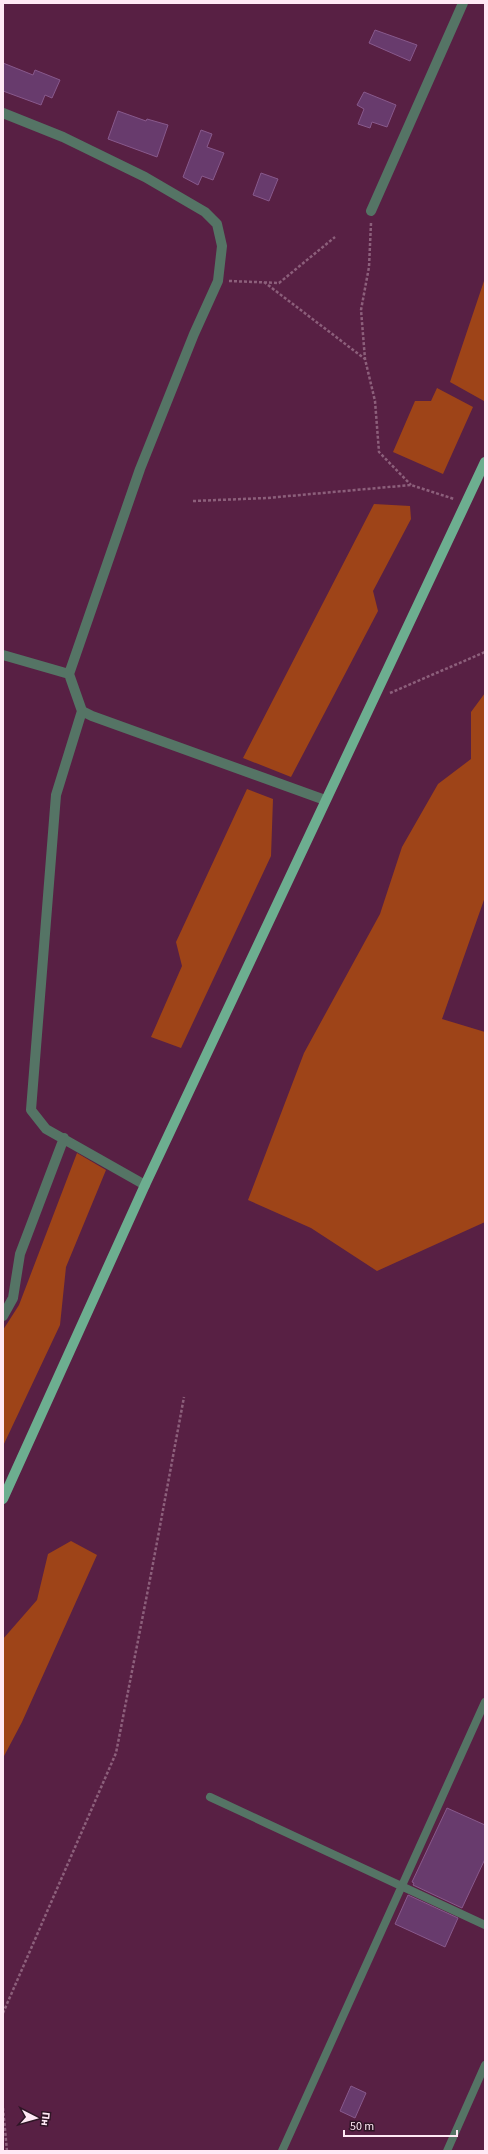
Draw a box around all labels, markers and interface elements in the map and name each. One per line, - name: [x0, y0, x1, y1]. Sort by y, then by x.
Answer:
- north arrow: [16, 2098, 56, 2138]
- text: Пн: [37, 2111, 54, 2127]
- scale bar: [344, 2112, 457, 2138]
- text: 50 m: [350, 2118, 374, 2135]

